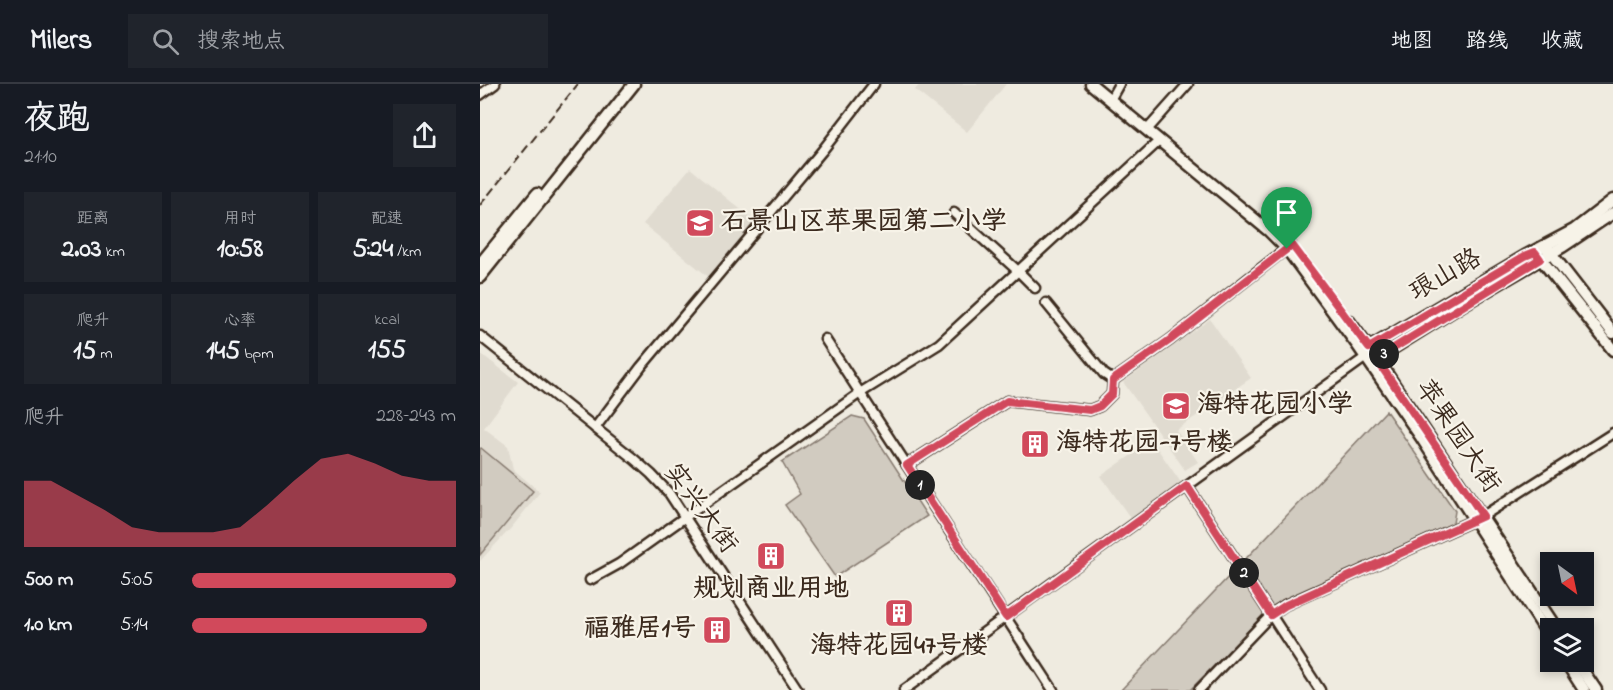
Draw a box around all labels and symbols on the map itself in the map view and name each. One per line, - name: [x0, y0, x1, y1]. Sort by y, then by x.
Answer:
- pin: [1261, 187, 1312, 249]
- place label: 石景山区苹果园第二小学: [721, 204, 1007, 242]
- school or university icon: 石景山区苹果园第二小学: [684, 207, 716, 239]
- street label: 琅山路: [1403, 240, 1489, 312]
- pin: 3: [1369, 339, 1399, 369]
- street label: 苹果园大街: [1405, 372, 1509, 502]
- place label: 海特花园小学: [1197, 387, 1353, 425]
- school or university icon: 海特花园小学: [1160, 390, 1192, 422]
- place label: 海特花园-7号楼: [1056, 425, 1232, 463]
- building icon: 海特花园-7号楼: [1019, 428, 1051, 460]
- street label: 实兴大街: [654, 456, 746, 562]
- pin: 1: [905, 470, 935, 500]
- building icon: 规划商业用地: [755, 540, 787, 572]
- north arrow: [1540, 552, 1594, 606]
- pin: 2: [1229, 558, 1259, 588]
- place label: 规划商业用地: [693, 571, 849, 609]
- building icon: 海特花园47号楼: [883, 597, 915, 629]
- place label: 福雅居1号: [584, 611, 696, 649]
- building icon: 福雅居1号: [701, 614, 733, 646]
- place label: 海特花园47号楼: [810, 628, 988, 666]

